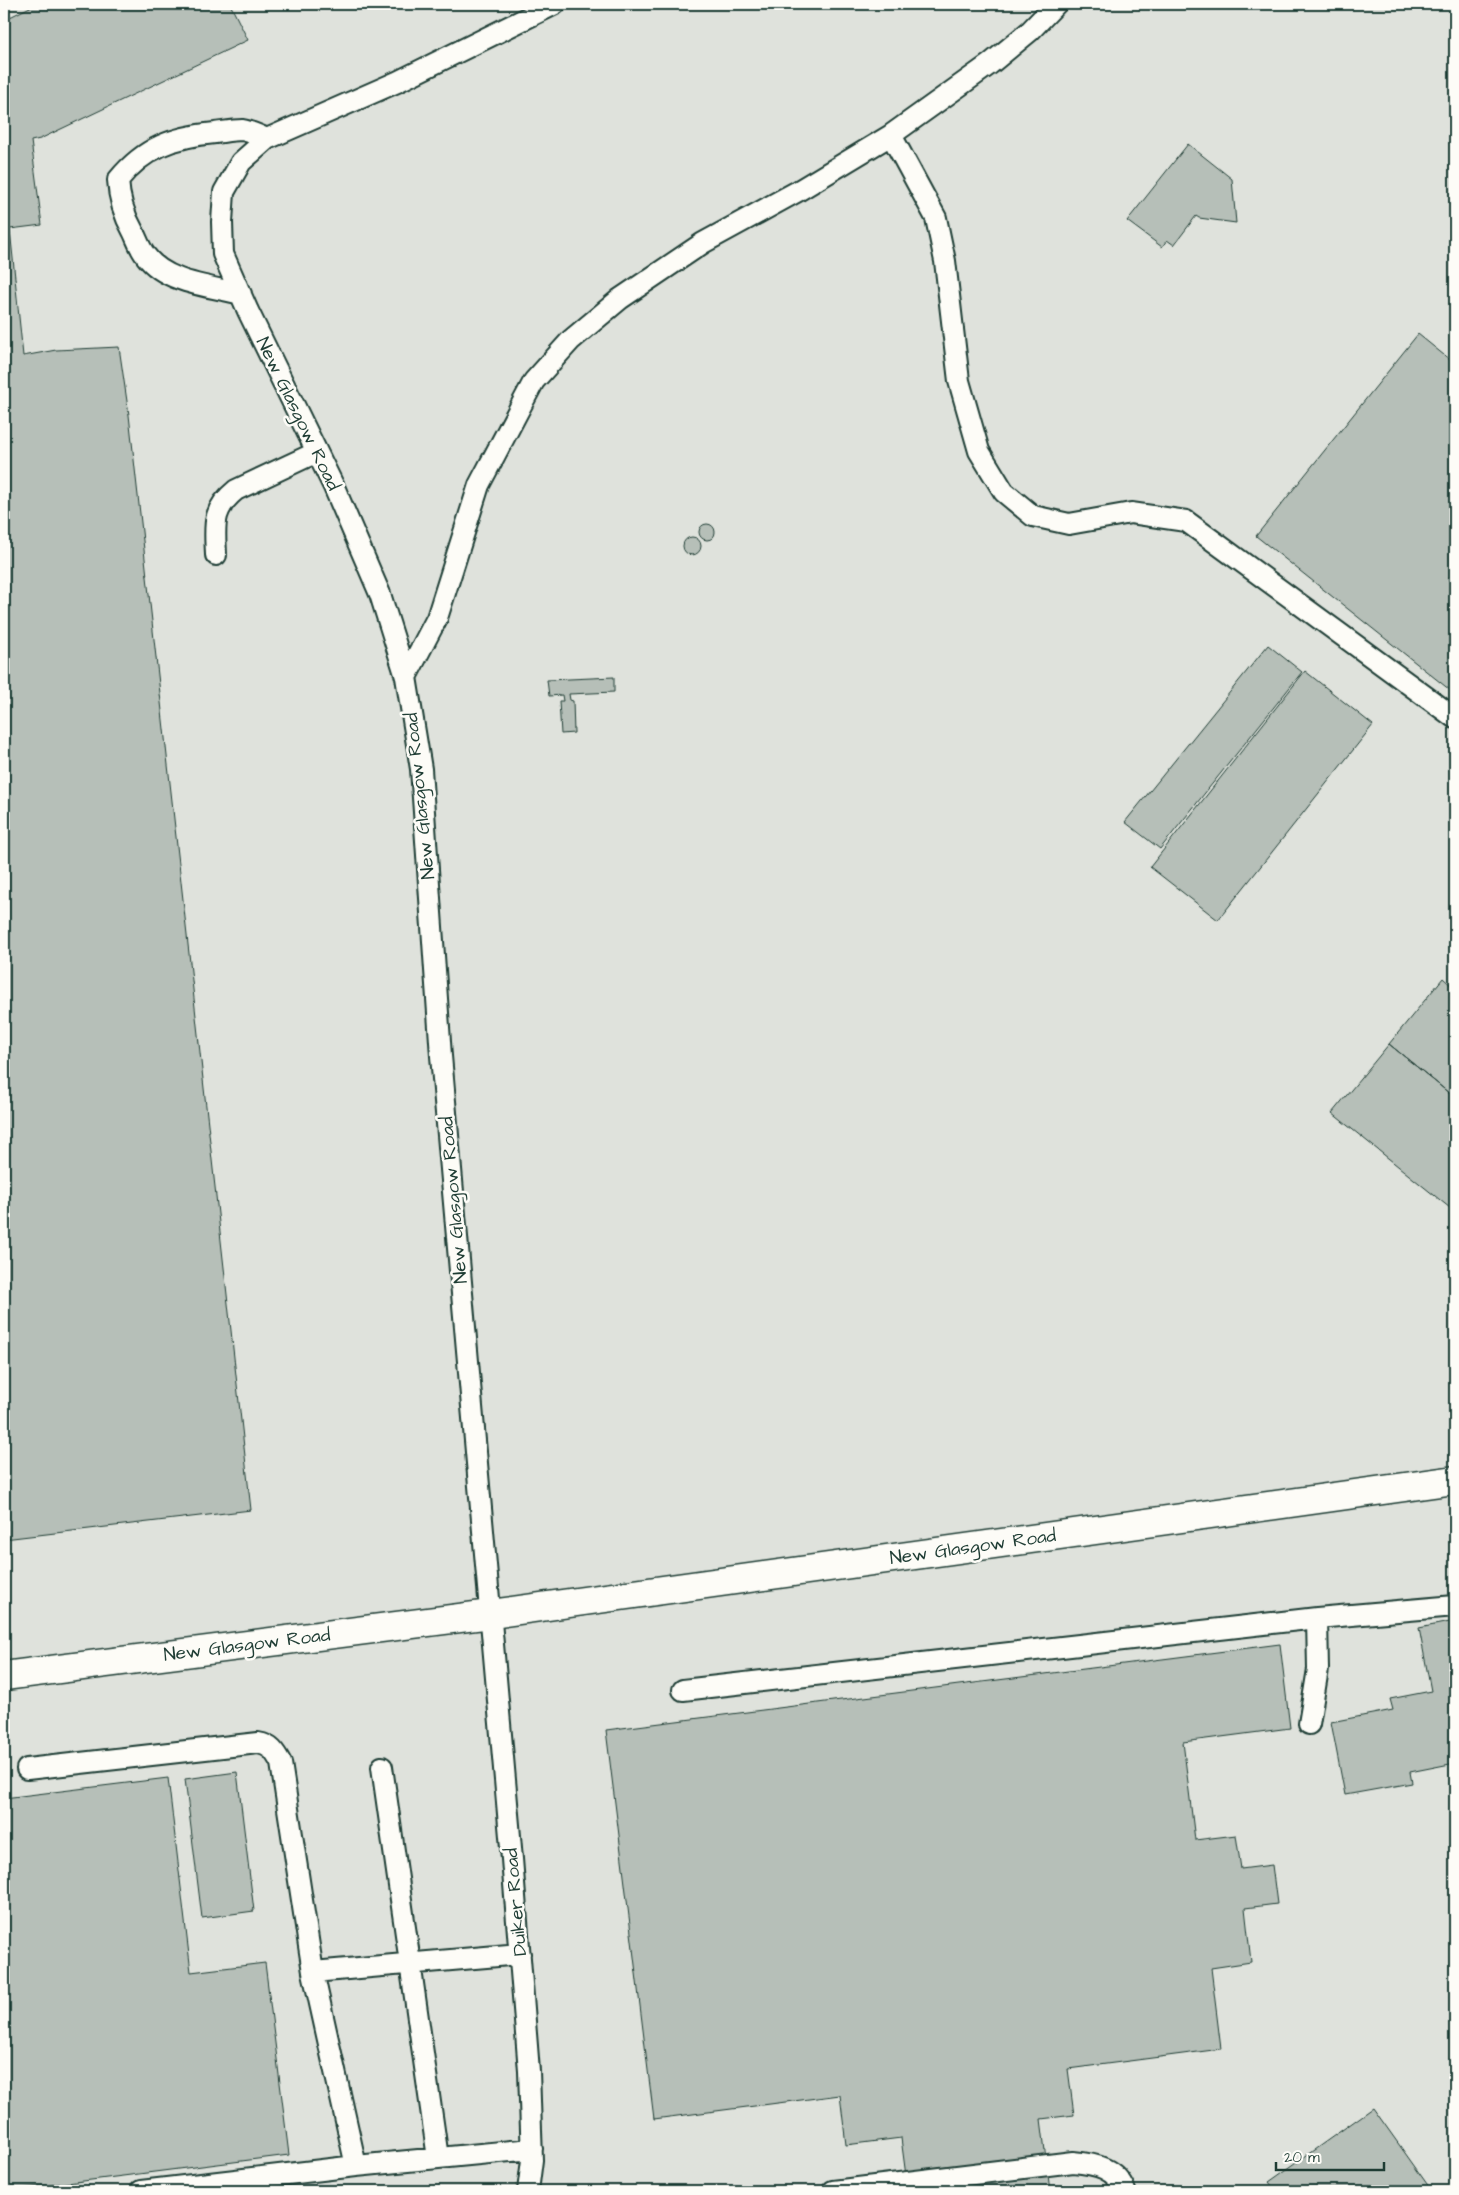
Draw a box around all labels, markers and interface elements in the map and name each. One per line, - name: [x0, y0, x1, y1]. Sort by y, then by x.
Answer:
- street label: New Glasgow Road: [248, 333, 347, 496]
- street label: New Glasgow Road: [398, 711, 443, 881]
- street label: New Glasgow Road: [433, 1115, 476, 1285]
- street label: New Glasgow Road: [888, 1522, 1058, 1573]
- street label: New Glasgow Road: [162, 1621, 332, 1670]
- street label: Duiker Road: [498, 1847, 534, 1957]
- scale bar: [1276, 2140, 1384, 2172]
- text: 20 m: [1284, 2147, 1320, 2168]

